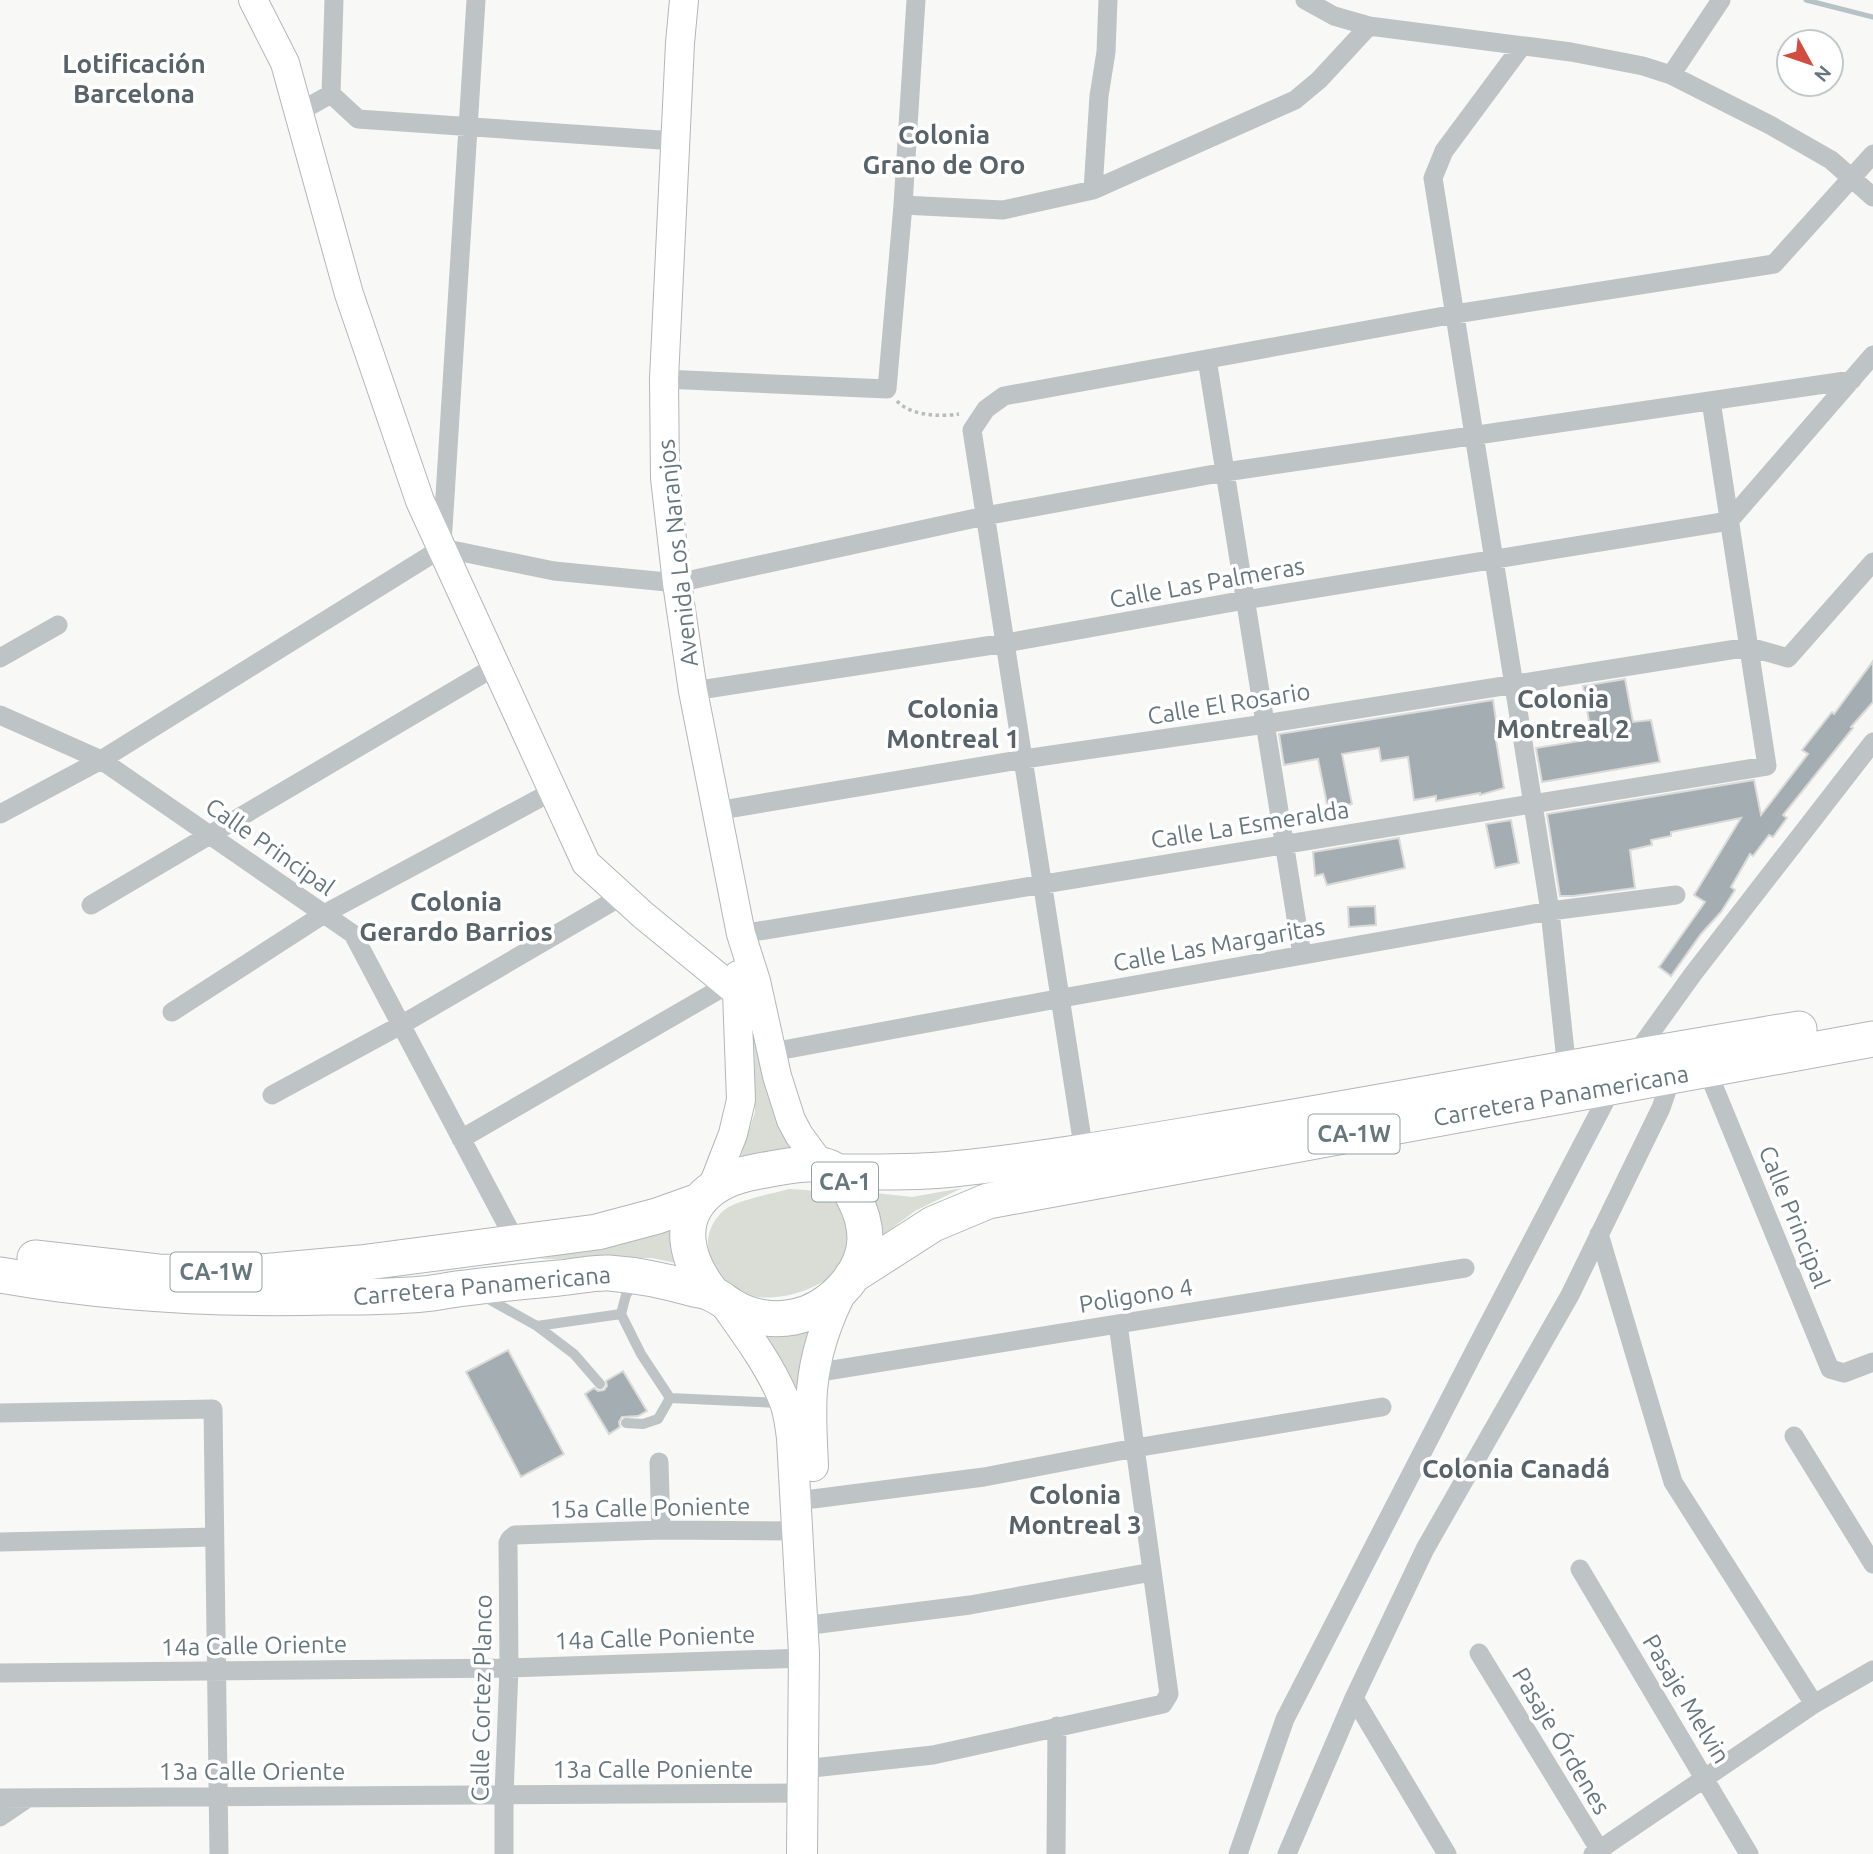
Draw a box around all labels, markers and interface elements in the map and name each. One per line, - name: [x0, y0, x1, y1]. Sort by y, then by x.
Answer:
- north arrow: [1775, 28, 1845, 98]
- district label: Lotificación Barcelona: [62, 49, 206, 108]
- text: N: [1810, 61, 1836, 86]
- district label: Colonia Grano de Oro: [863, 120, 1025, 179]
- street label: Avenida Los Naranjos: [652, 438, 703, 668]
- street label: Calle Las Palmeras: [1107, 552, 1306, 613]
- street label: Calle El Rosario: [1146, 677, 1312, 730]
- district label: Colonia Montreal 2: [1496, 684, 1630, 743]
- district label: Colonia Montreal 1: [886, 694, 1020, 753]
- street label: Calle Principal: [201, 792, 340, 901]
- street label: Calle La Esmeralda: [1149, 795, 1351, 854]
- district label: Colonia Gerardo Barrios: [359, 887, 553, 946]
- street label: Calle Las Margaritas: [1111, 913, 1327, 976]
- street label: Carretera Panamericana: [1431, 1060, 1691, 1131]
- road number: CA-1W: [1308, 1114, 1400, 1154]
- street label: Calle Principal: [1754, 1142, 1835, 1292]
- road number: CA-1: [812, 1162, 878, 1202]
- road number: CA-1W: [170, 1252, 262, 1292]
- street label: Carretera Panamericana: [352, 1261, 612, 1310]
- street label: Poligono 4: [1077, 1273, 1195, 1318]
- district label: Colonia Canadá: [1422, 1454, 1610, 1483]
- district label: Colonia Montreal 3: [1008, 1480, 1142, 1539]
- street label: 15a Calle Poniente: [549, 1492, 750, 1523]
- street label: Calle Cortez Planco: [466, 1594, 497, 1802]
- street label: 14a Calle Poniente: [554, 1621, 756, 1654]
- street label: Pasaje Melvin: [1637, 1629, 1735, 1768]
- street label: 14a Calle Oriente: [161, 1630, 347, 1661]
- street label: Pasaje Órdenes: [1507, 1662, 1617, 1819]
- street label: 13a Calle Poniente: [553, 1756, 753, 1783]
- street label: 13a Calle Oriente: [159, 1758, 345, 1785]

